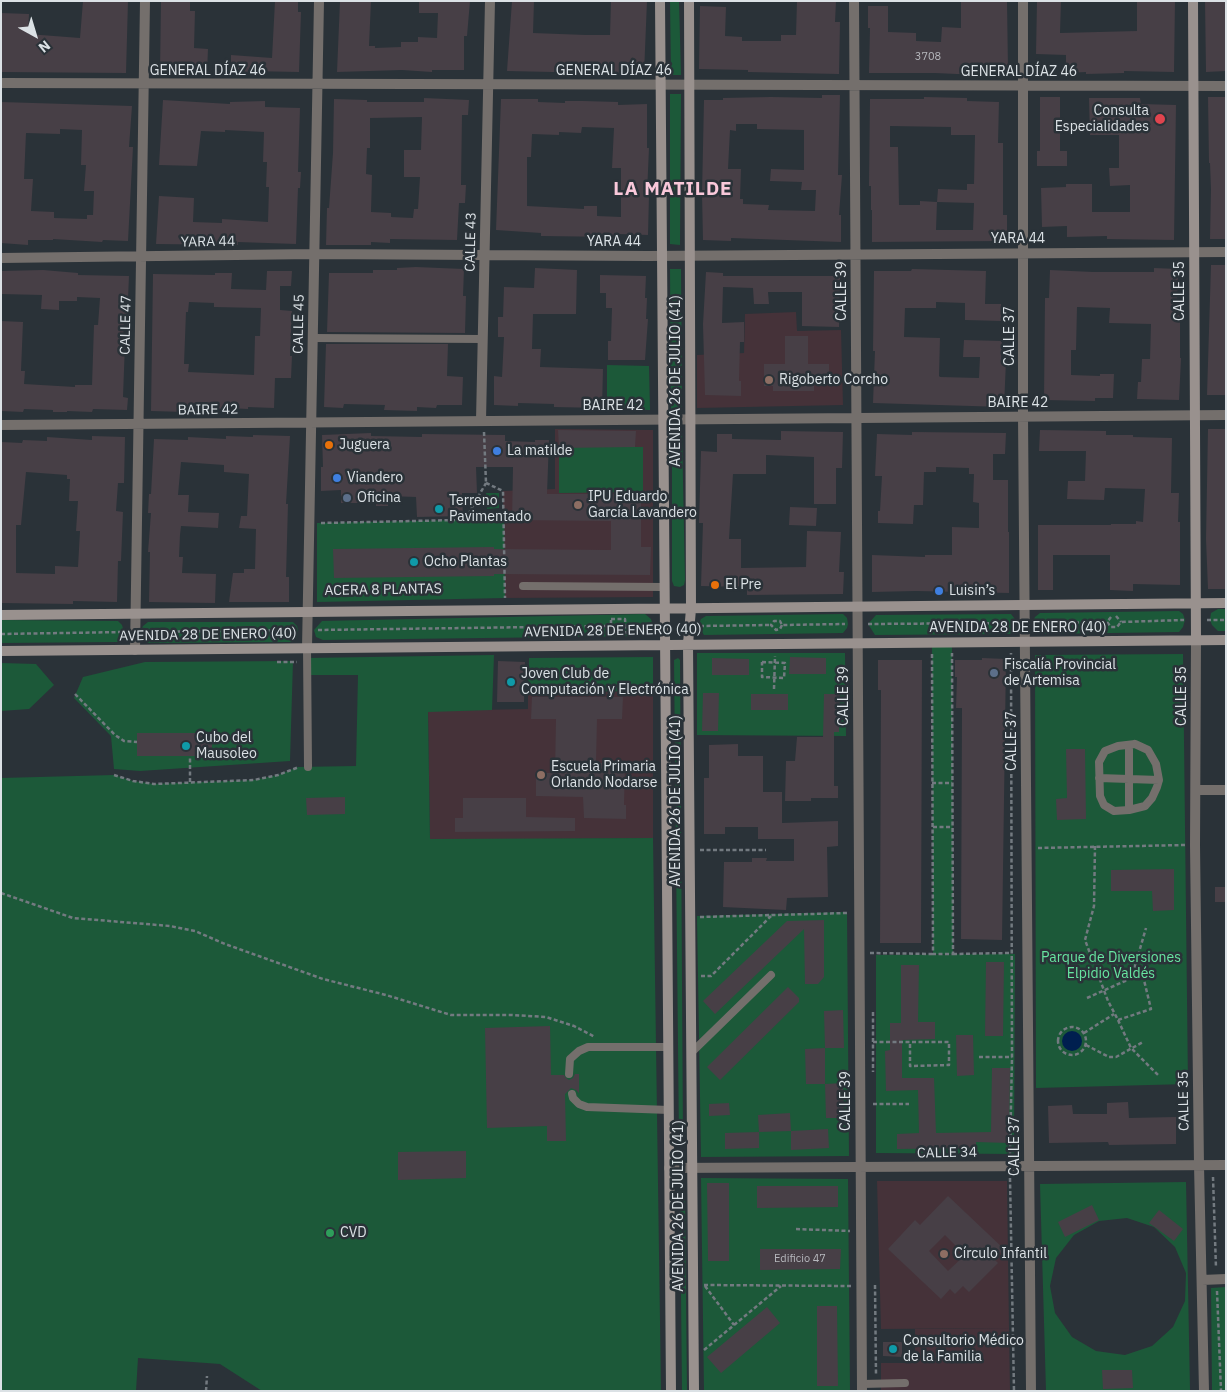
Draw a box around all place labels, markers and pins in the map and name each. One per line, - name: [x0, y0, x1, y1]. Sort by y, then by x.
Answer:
- place label: Consulta Especialidades: [1055, 103, 1149, 136]
- marker: Consulta Especialidades: [1153, 112, 1167, 126]
- place label: Rigoberto Corcho: [779, 372, 888, 388]
- marker: Rigoberto Corcho: [763, 374, 775, 386]
- place label: Juguera: [339, 437, 390, 453]
- marker: Juguera: [323, 439, 335, 451]
- place label: La matilde: [507, 443, 573, 459]
- marker: La matilde: [491, 445, 503, 457]
- place label: Viandero: [347, 470, 403, 486]
- marker: Viandero: [331, 472, 343, 484]
- place label: IPU Eduardo García Lavandero: [588, 489, 697, 522]
- place label: Oficina: [357, 490, 401, 506]
- marker: Oficina: [341, 492, 353, 504]
- place label: Terreno Pavimentado: [449, 493, 531, 526]
- marker: IPU Eduardo García Lavandero: [572, 499, 584, 511]
- marker: Terreno Pavimentado: [433, 503, 445, 515]
- place label: Ocho Plantas: [424, 554, 507, 570]
- marker: Ocho Plantas: [408, 556, 420, 568]
- place label: El Pre: [725, 577, 761, 593]
- marker: El Pre: [709, 579, 721, 591]
- place label: Luisin’s: [949, 583, 995, 599]
- marker: Luisin’s: [933, 585, 945, 597]
- place label: Fiscalía Provincial de Artemisa: [1004, 657, 1116, 690]
- place label: Joven Club de Computación y Electrónica: [521, 666, 689, 699]
- marker: Fiscalía Provincial de Artemisa: [988, 667, 1000, 679]
- marker: Joven Club de Computación y Electrónica: [505, 676, 517, 688]
- place label: Cubo del Mausoleo: [196, 730, 257, 762]
- marker: Cubo del Mausoleo: [180, 740, 192, 752]
- place label: Escuela Primaria Orlando Nodarse: [551, 759, 658, 792]
- marker: Escuela Primaria Orlando Nodarse: [535, 769, 547, 781]
- place label: CVD: [340, 1225, 367, 1241]
- marker: CVD: [324, 1227, 336, 1239]
- place label: Círculo Infantil: [954, 1246, 1047, 1262]
- marker: Círculo Infantil: [938, 1248, 950, 1260]
- place label: Consultorio Médico de la Familia: [903, 1333, 1024, 1365]
- marker: Consultorio Médico de la Familia: [887, 1343, 899, 1355]

